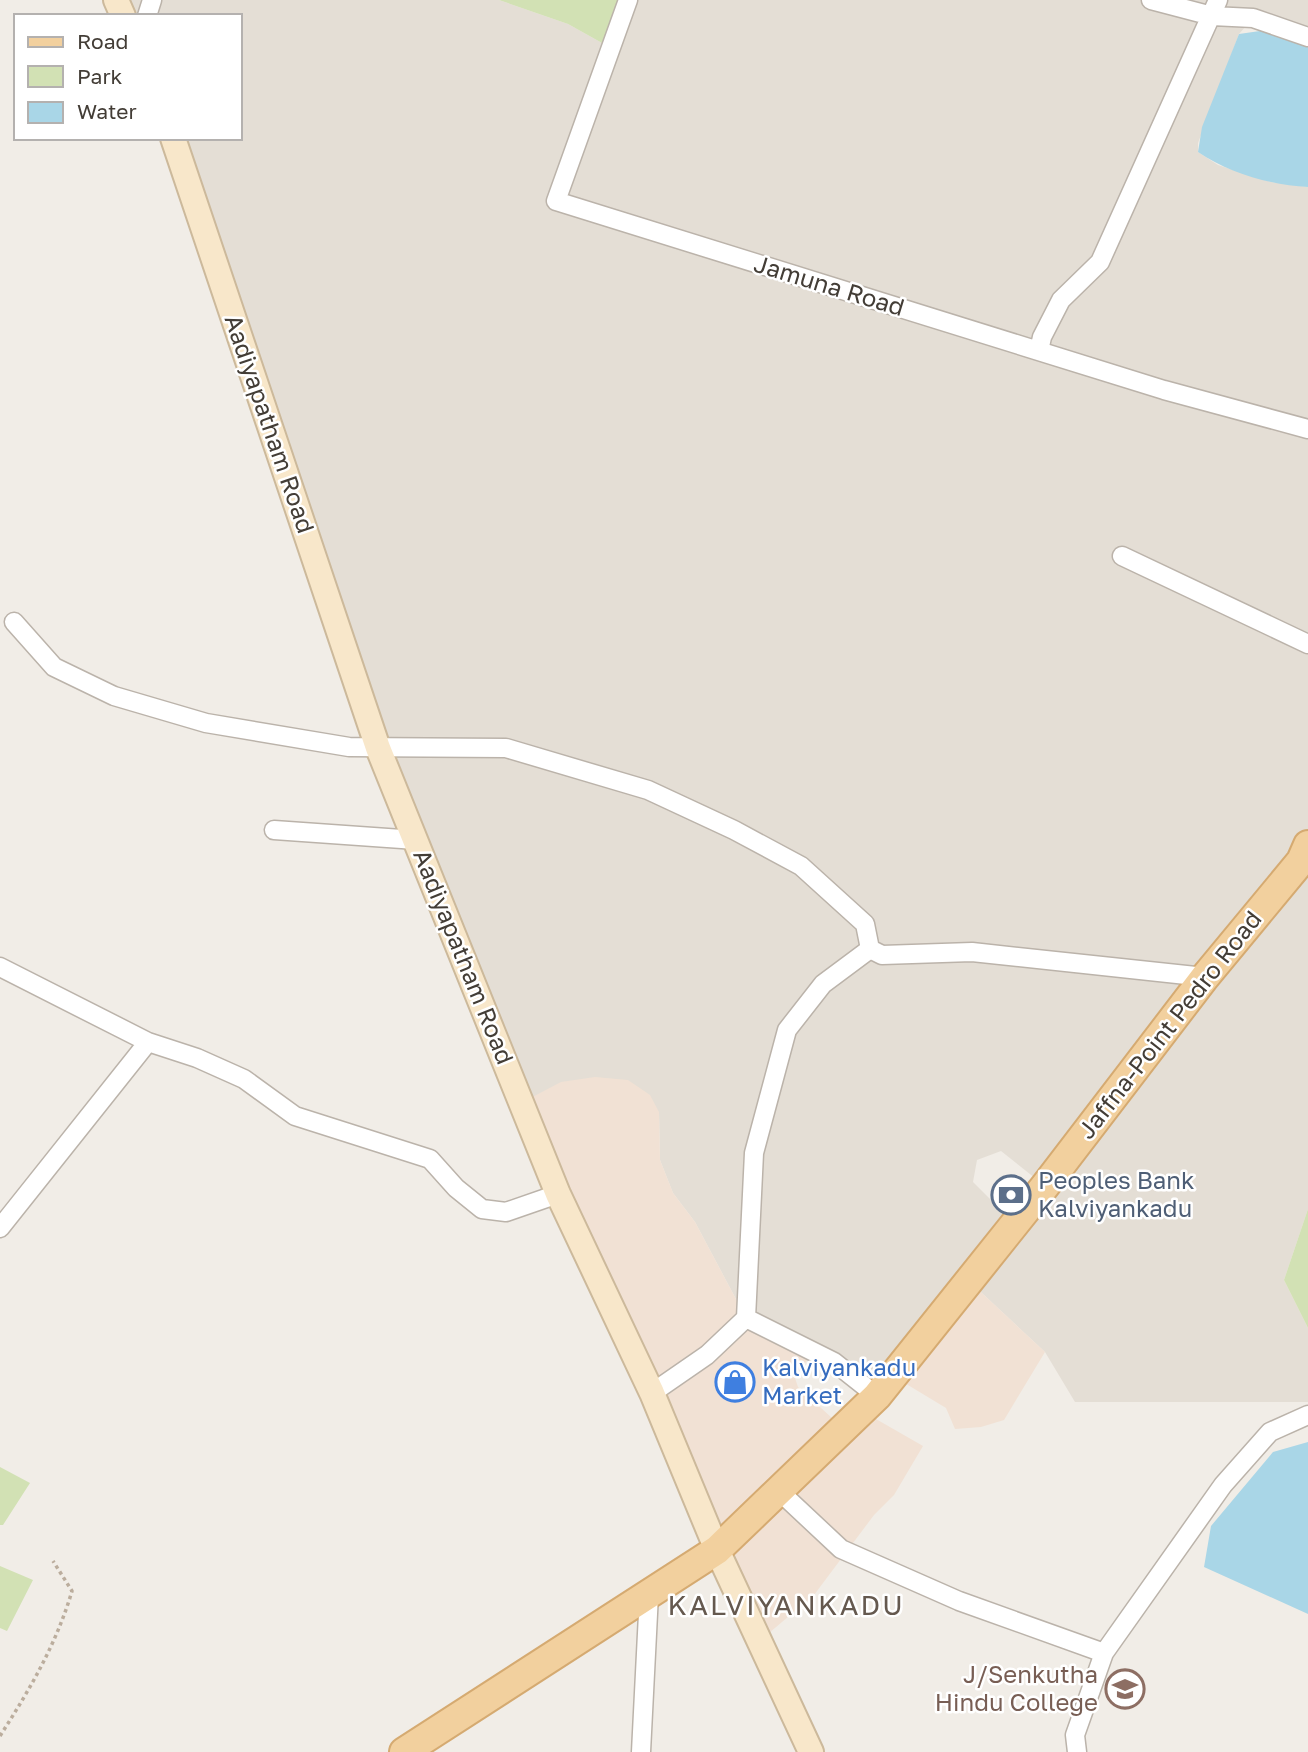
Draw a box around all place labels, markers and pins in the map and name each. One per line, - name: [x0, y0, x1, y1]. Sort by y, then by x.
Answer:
- place label: Peoples Bank Kalviyankadu: [1038, 1165, 1195, 1222]
- bank icon: Peoples Bank Kalviyankadu: [990, 1174, 1032, 1216]
- place label: Kalviyankadu Market: [762, 1352, 916, 1409]
- shop icon: Kalviyankadu Market: [714, 1361, 756, 1403]
- place label: J/Senkutha Hindu College: [935, 1659, 1098, 1716]
- school or university icon: J/Senkutha Hindu College: [1104, 1668, 1146, 1710]

